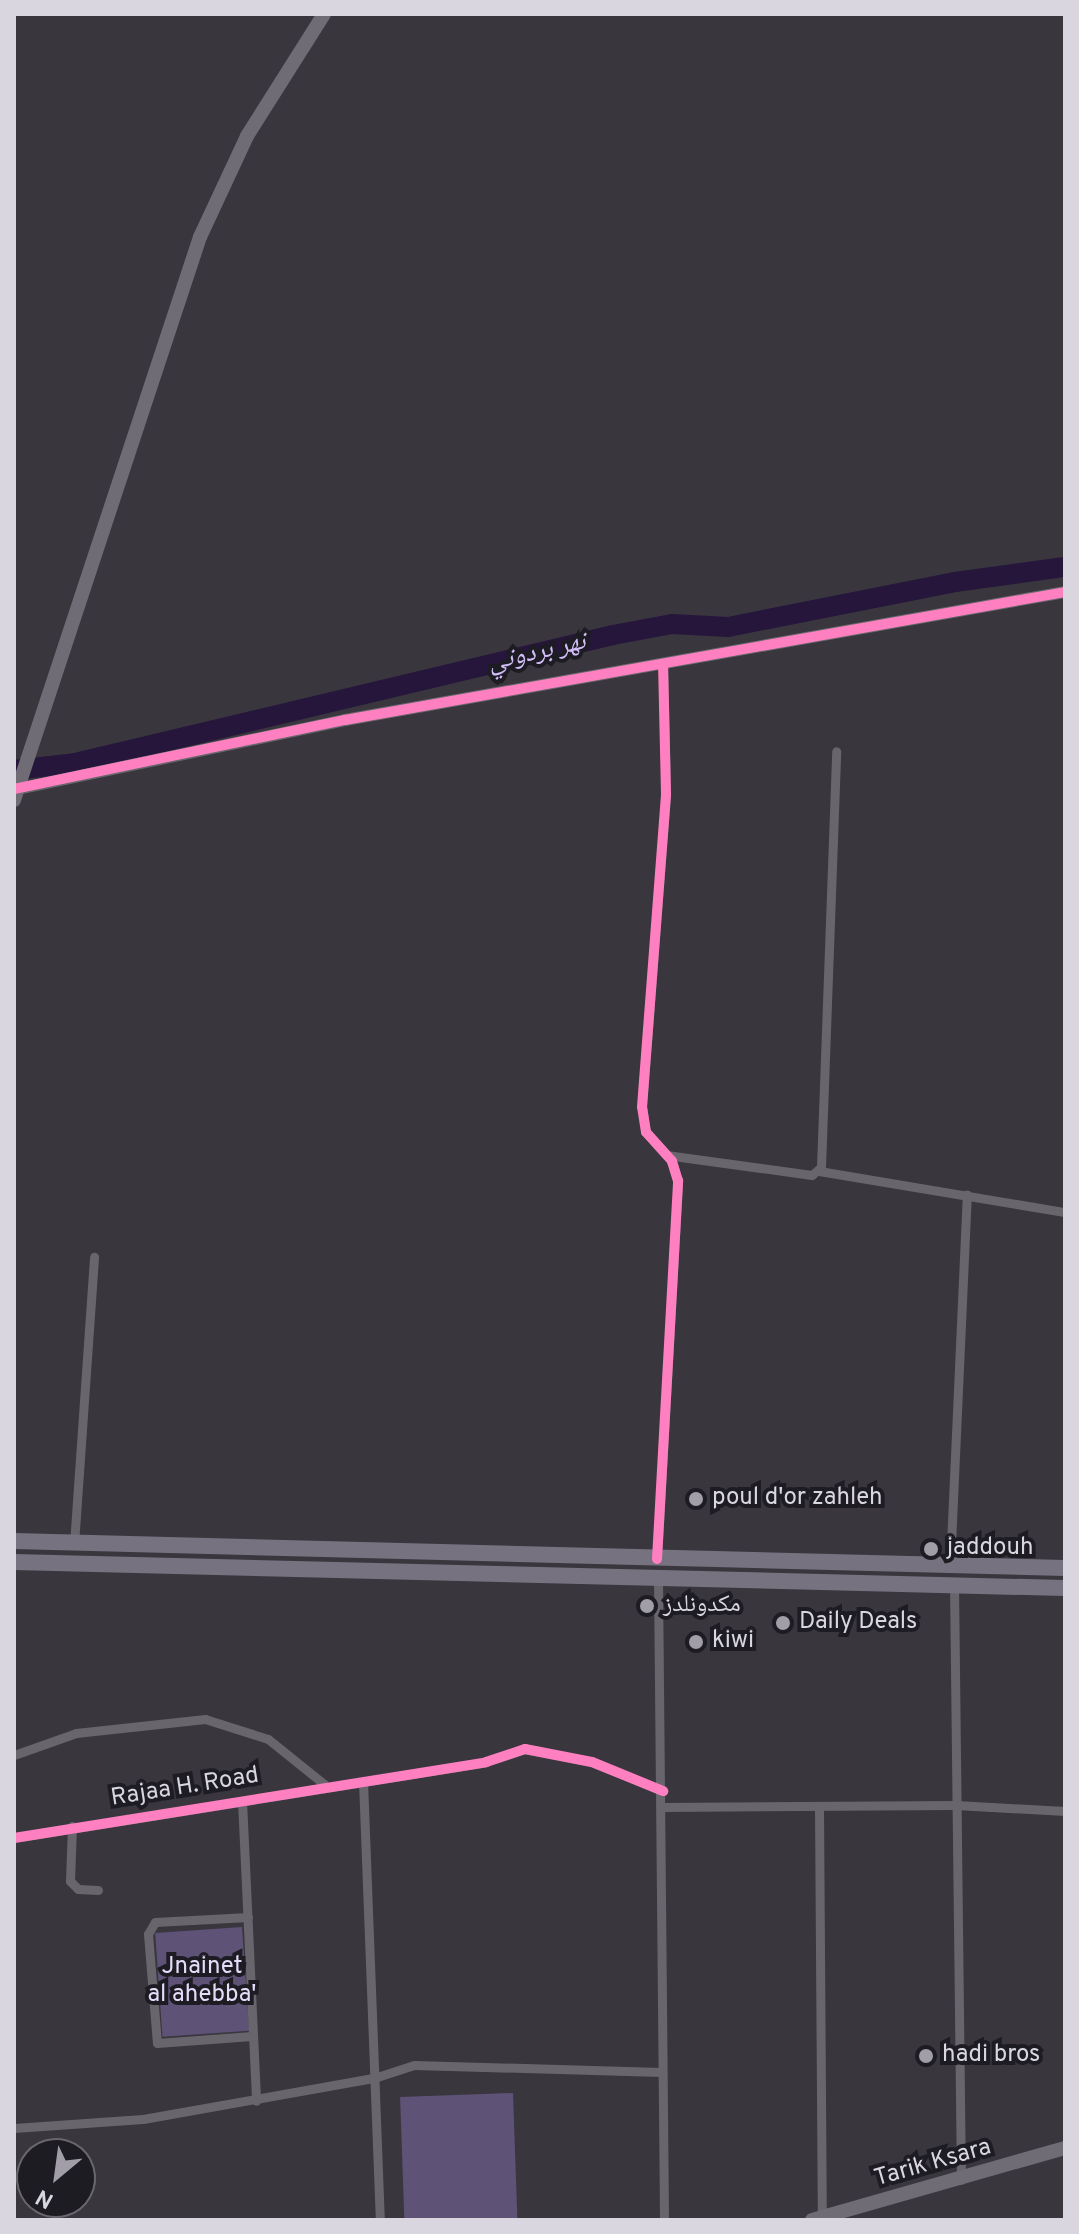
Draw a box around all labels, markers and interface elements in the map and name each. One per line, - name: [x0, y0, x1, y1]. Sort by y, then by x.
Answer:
- water label: نهر بردوني: [485, 627, 589, 679]
- place label: poul d'or zahleh: [712, 1485, 883, 1513]
- marker: poul d'or zahleh: [687, 1490, 705, 1508]
- place label: jaddouh: [947, 1535, 1033, 1563]
- marker: jaddouh: [922, 1540, 940, 1558]
- place label: مكدونلدز: [663, 1592, 741, 1620]
- marker: مكدونلدز: [638, 1597, 656, 1615]
- place label: Daily Deals: [799, 1609, 917, 1637]
- marker: Daily Deals: [774, 1614, 792, 1632]
- place label: kiwi: [712, 1628, 754, 1656]
- marker: kiwi: [687, 1633, 705, 1651]
- street label: Rajaa H. Road: [109, 1762, 261, 1814]
- park label: Jnainet al ahebba': [147, 1954, 257, 2010]
- place label: hadi bros: [942, 2042, 1040, 2070]
- marker: hadi bros: [917, 2047, 935, 2065]
- street label: Tarik Ksara: [871, 2134, 995, 2194]
- north arrow: [16, 2138, 96, 2218]
- text: N: [32, 2182, 59, 2213]

